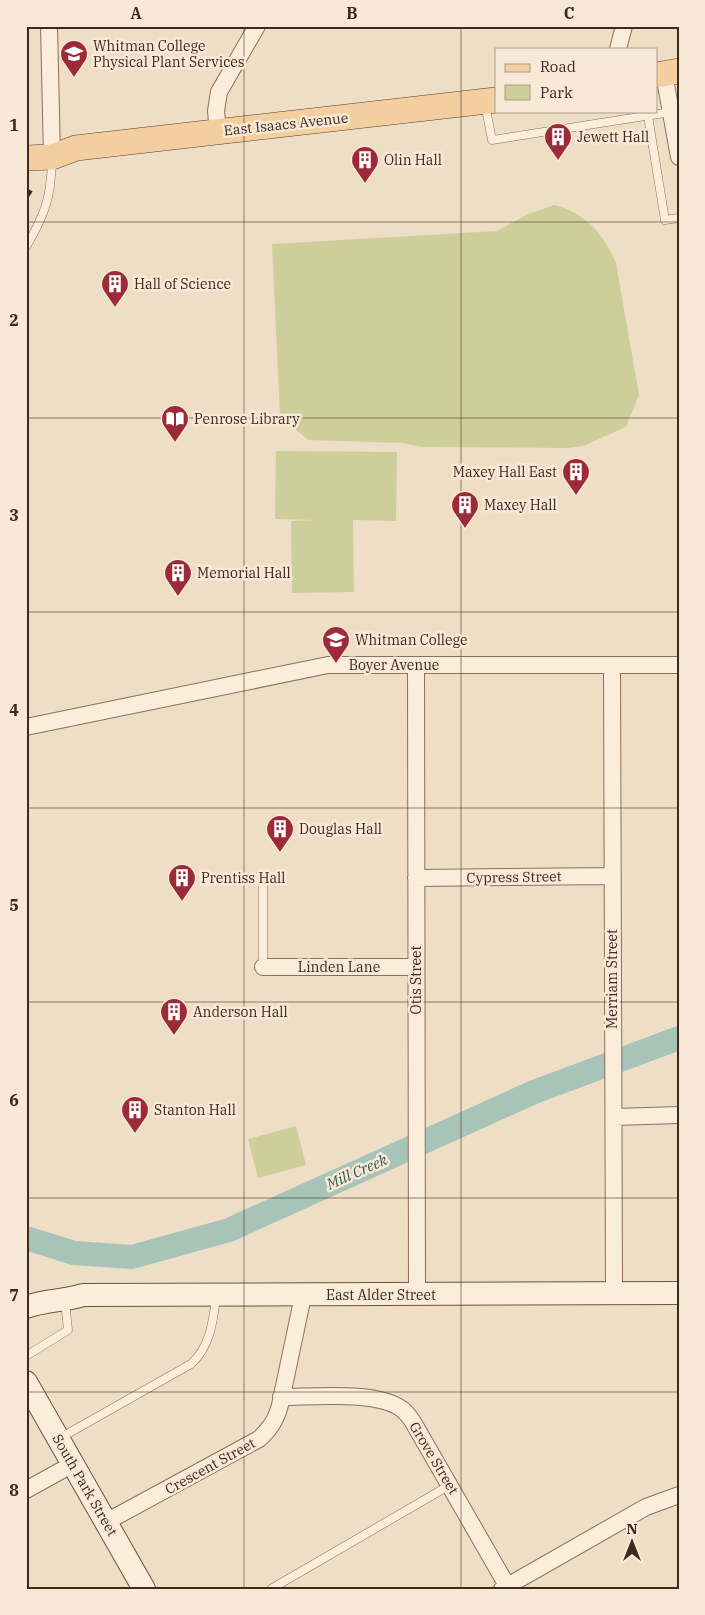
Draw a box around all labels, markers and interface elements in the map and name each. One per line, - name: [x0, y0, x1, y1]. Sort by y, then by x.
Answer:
- text: A: [130, 3, 142, 23]
- text: B: [346, 3, 358, 23]
- text: C: [564, 3, 574, 23]
- place label: Whitman College Physical Plant Services: [93, 37, 245, 71]
- school or university icon: Whitman College Physical Plant Services: [59, 39, 89, 78]
- legend: [495, 48, 658, 112]
- text: Road: [540, 57, 576, 76]
- text: Park: [540, 83, 573, 102]
- street label: East Isaacs Avenue: [223, 109, 349, 139]
- text: 1: [9, 115, 19, 135]
- building icon: Jewett Hall: [543, 122, 573, 161]
- place label: Jewett Hall: [577, 128, 649, 146]
- building icon: Olin Hall: [350, 145, 380, 184]
- place label: Olin Hall: [384, 151, 442, 169]
- building icon: Hall of Science: [100, 269, 130, 308]
- place label: Hall of Science: [134, 275, 231, 293]
- text: 2: [9, 310, 19, 330]
- library icon: Penrose Library: [160, 404, 190, 443]
- place label: Penrose Library: [194, 410, 300, 428]
- building icon: Maxey Hall East: [561, 457, 591, 496]
- place label: Maxey Hall East: [453, 463, 557, 481]
- building icon: Maxey Hall: [450, 490, 480, 529]
- place label: Maxey Hall: [484, 496, 557, 514]
- text: 3: [9, 505, 19, 525]
- building icon: Memorial Hall: [163, 558, 193, 597]
- place label: Memorial Hall: [197, 564, 291, 582]
- school or university icon: Whitman College: [321, 625, 351, 664]
- place label: Whitman College: [355, 631, 468, 649]
- street label: Boyer Avenue: [349, 656, 439, 674]
- text: 4: [9, 700, 19, 720]
- building icon: Douglas Hall: [265, 814, 295, 853]
- place label: Douglas Hall: [299, 820, 382, 838]
- building icon: Prentiss Hall: [167, 863, 197, 902]
- street label: Cypress Street: [466, 867, 562, 887]
- place label: Prentiss Hall: [201, 869, 286, 887]
- text: 5: [9, 895, 19, 915]
- street label: Merriam Street: [603, 929, 621, 1029]
- street label: Otis Street: [407, 946, 425, 1014]
- street label: Linden Lane: [298, 958, 380, 976]
- building icon: Anderson Hall: [159, 997, 189, 1036]
- place label: Anderson Hall: [193, 1003, 288, 1021]
- text: 6: [9, 1090, 19, 1110]
- building icon: Stanton Hall: [120, 1095, 150, 1134]
- place label: Stanton Hall: [154, 1101, 236, 1119]
- water label: Mill Creek: [323, 1150, 390, 1194]
- text: 7: [9, 1285, 19, 1305]
- street label: East Alder Street: [326, 1286, 436, 1304]
- street label: Grove Street: [405, 1418, 463, 1498]
- street label: South Park Street: [48, 1431, 122, 1539]
- street label: Crescent Street: [162, 1434, 258, 1498]
- text: 8: [9, 1480, 19, 1500]
- north arrow: [608, 1518, 658, 1568]
- text: N: [626, 1520, 638, 1538]

